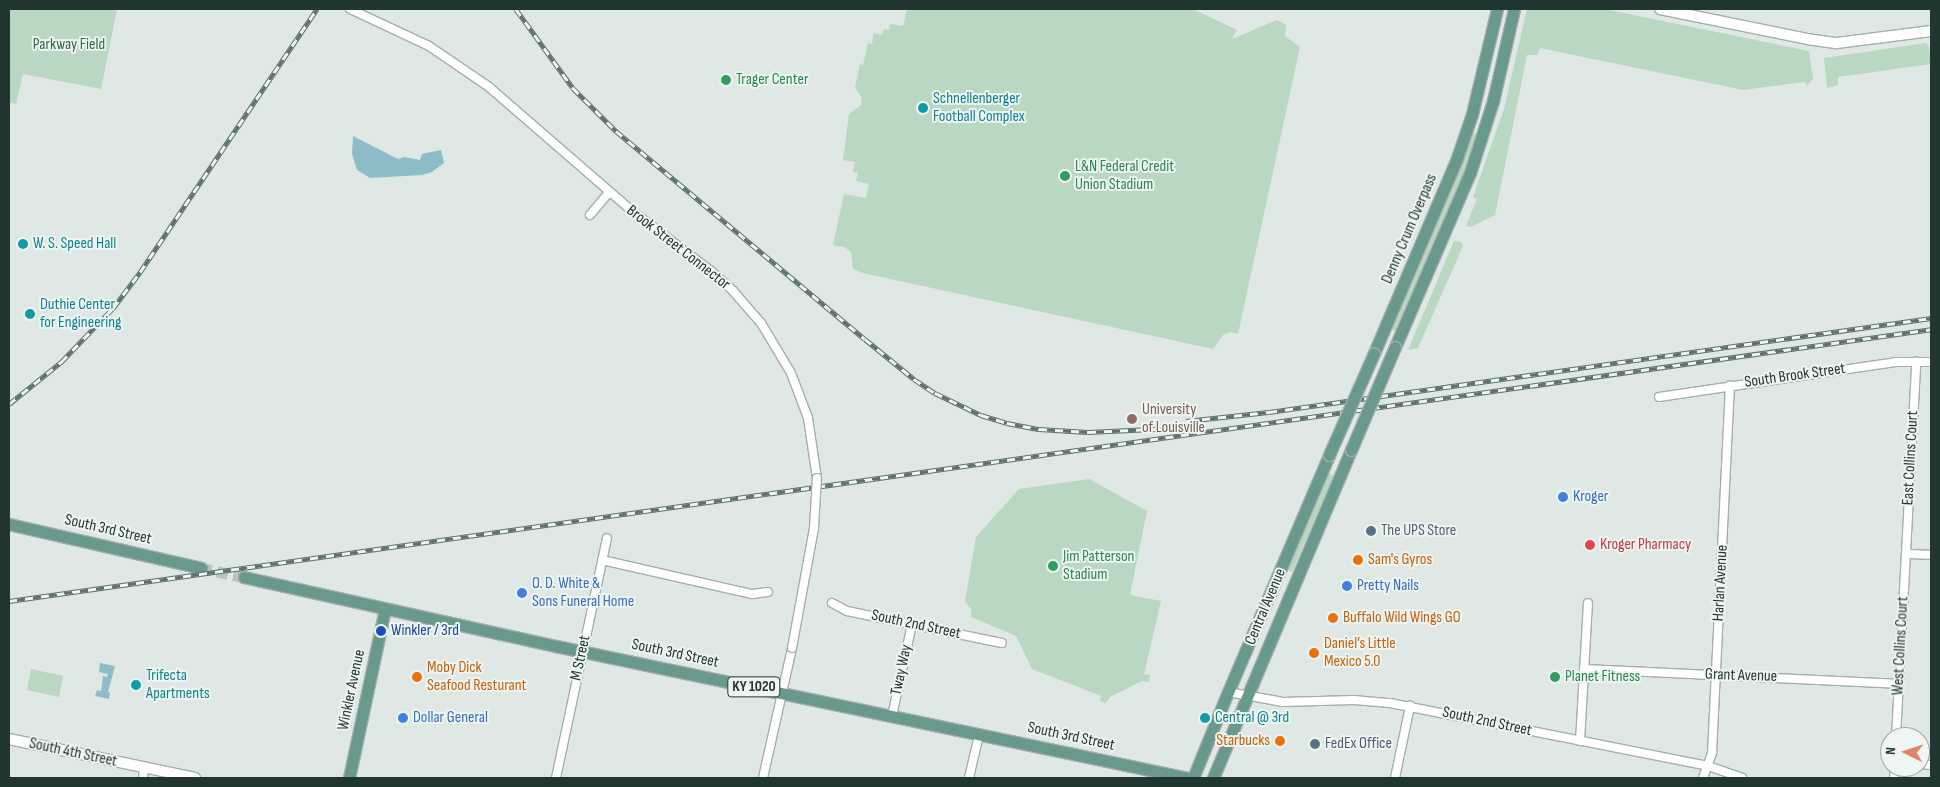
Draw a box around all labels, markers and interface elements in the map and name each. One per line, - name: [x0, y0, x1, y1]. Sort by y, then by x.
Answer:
- park label: Parkway Field: [33, 35, 105, 55]
- place label: Trager Center: [736, 70, 808, 90]
- marker: Trager Center: [720, 74, 732, 86]
- place label: Schnellenberger Football Complex: [933, 89, 1025, 127]
- marker: Schnellenberger Football Complex: [917, 102, 929, 114]
- place label: L&N Federal Credit Union Stadium: [1075, 157, 1174, 195]
- marker: L&N Federal Credit Union Stadium: [1059, 170, 1071, 182]
- street label: Denny Crum Overpass: [1378, 171, 1442, 287]
- street label: Brook Street Connector: [622, 202, 734, 294]
- place label: W. S. Speed Hall: [33, 234, 116, 254]
- marker: W. S. Speed Hall: [17, 238, 29, 250]
- place label: Duthie Center for Engineering: [40, 295, 121, 333]
- marker: Duthie Center for Engineering: [24, 308, 36, 320]
- street label: South Brook Street: [1743, 359, 1847, 393]
- place label: University of Louisville: [1142, 400, 1205, 438]
- street label: East Collins Court: [1899, 410, 1923, 506]
- marker: University of Louisville: [1126, 413, 1138, 425]
- place label: Kroger: [1573, 487, 1608, 507]
- marker: Kroger: [1557, 491, 1569, 503]
- street label: South 3rd Street: [63, 511, 153, 549]
- place label: The UPS Store: [1381, 521, 1456, 541]
- marker: The UPS Store: [1365, 525, 1377, 537]
- place label: Kroger Pharmacy: [1600, 535, 1691, 555]
- marker: Kroger Pharmacy: [1584, 539, 1596, 551]
- street label: Harlan Avenue: [1709, 544, 1733, 622]
- place label: Jim Patterson Stadium: [1063, 547, 1134, 585]
- place label: Sam's Gyros: [1368, 550, 1432, 570]
- marker: Sam's Gyros: [1352, 554, 1364, 566]
- marker: Jim Patterson Stadium: [1047, 560, 1059, 572]
- street label: Central Avenue: [1241, 566, 1291, 648]
- place label: O. D. White & Sons Funeral Home: [532, 574, 634, 612]
- place label: Pretty Nails: [1357, 576, 1419, 596]
- marker: Pretty Nails: [1341, 580, 1353, 592]
- marker: O. D. White & Sons Funeral Home: [516, 587, 528, 599]
- street label: West Collins Court: [1889, 596, 1913, 696]
- street label: South 2nd Street: [870, 606, 962, 644]
- place label: Buffalo Wild Wings GO: [1343, 608, 1461, 628]
- marker: Buffalo Wild Wings GO: [1327, 612, 1339, 624]
- place label: Winkler / 3rd: [391, 621, 459, 641]
- marker: Winkler / 3rd: [375, 625, 387, 637]
- street label: M Street: [567, 634, 595, 682]
- place label: Daniel’s Little Mexico 5.0: [1324, 634, 1396, 672]
- street label: South 3rd Street: [630, 635, 720, 673]
- street label: Tway Way: [887, 643, 917, 697]
- marker: Daniel’s Little Mexico 5.0: [1308, 647, 1320, 659]
- street label: Winkler Avenue: [334, 648, 370, 732]
- place label: Moby Dick Seafood Resturant: [427, 658, 526, 696]
- street label: Grant Avenue: [1705, 665, 1777, 687]
- place label: Trifecta Apartments: [146, 666, 210, 704]
- place label: Planet Fitness: [1565, 667, 1640, 687]
- marker: Moby Dick Seafood Resturant: [411, 671, 423, 683]
- marker: Planet Fitness: [1549, 671, 1561, 683]
- road number: KY 1020: [726, 674, 782, 700]
- marker: Trifecta Apartments: [130, 679, 142, 691]
- street label: South 2nd Street: [1441, 703, 1533, 741]
- place label: Dollar General: [413, 708, 488, 728]
- place label: Central @ 3rd: [1215, 708, 1289, 728]
- marker: Dollar General: [397, 712, 409, 724]
- marker: Central @ 3rd: [1199, 712, 1211, 724]
- street label: South 3rd Street: [1026, 718, 1116, 756]
- north arrow: [1880, 727, 1930, 777]
- place label: Starbucks: [1216, 731, 1270, 751]
- street label: South 4th Street: [27, 734, 119, 772]
- place label: FedEx Office: [1325, 734, 1392, 754]
- marker: Starbucks: [1274, 735, 1286, 747]
- marker: FedEx Office: [1309, 738, 1321, 750]
- text: N: [1882, 747, 1899, 755]

